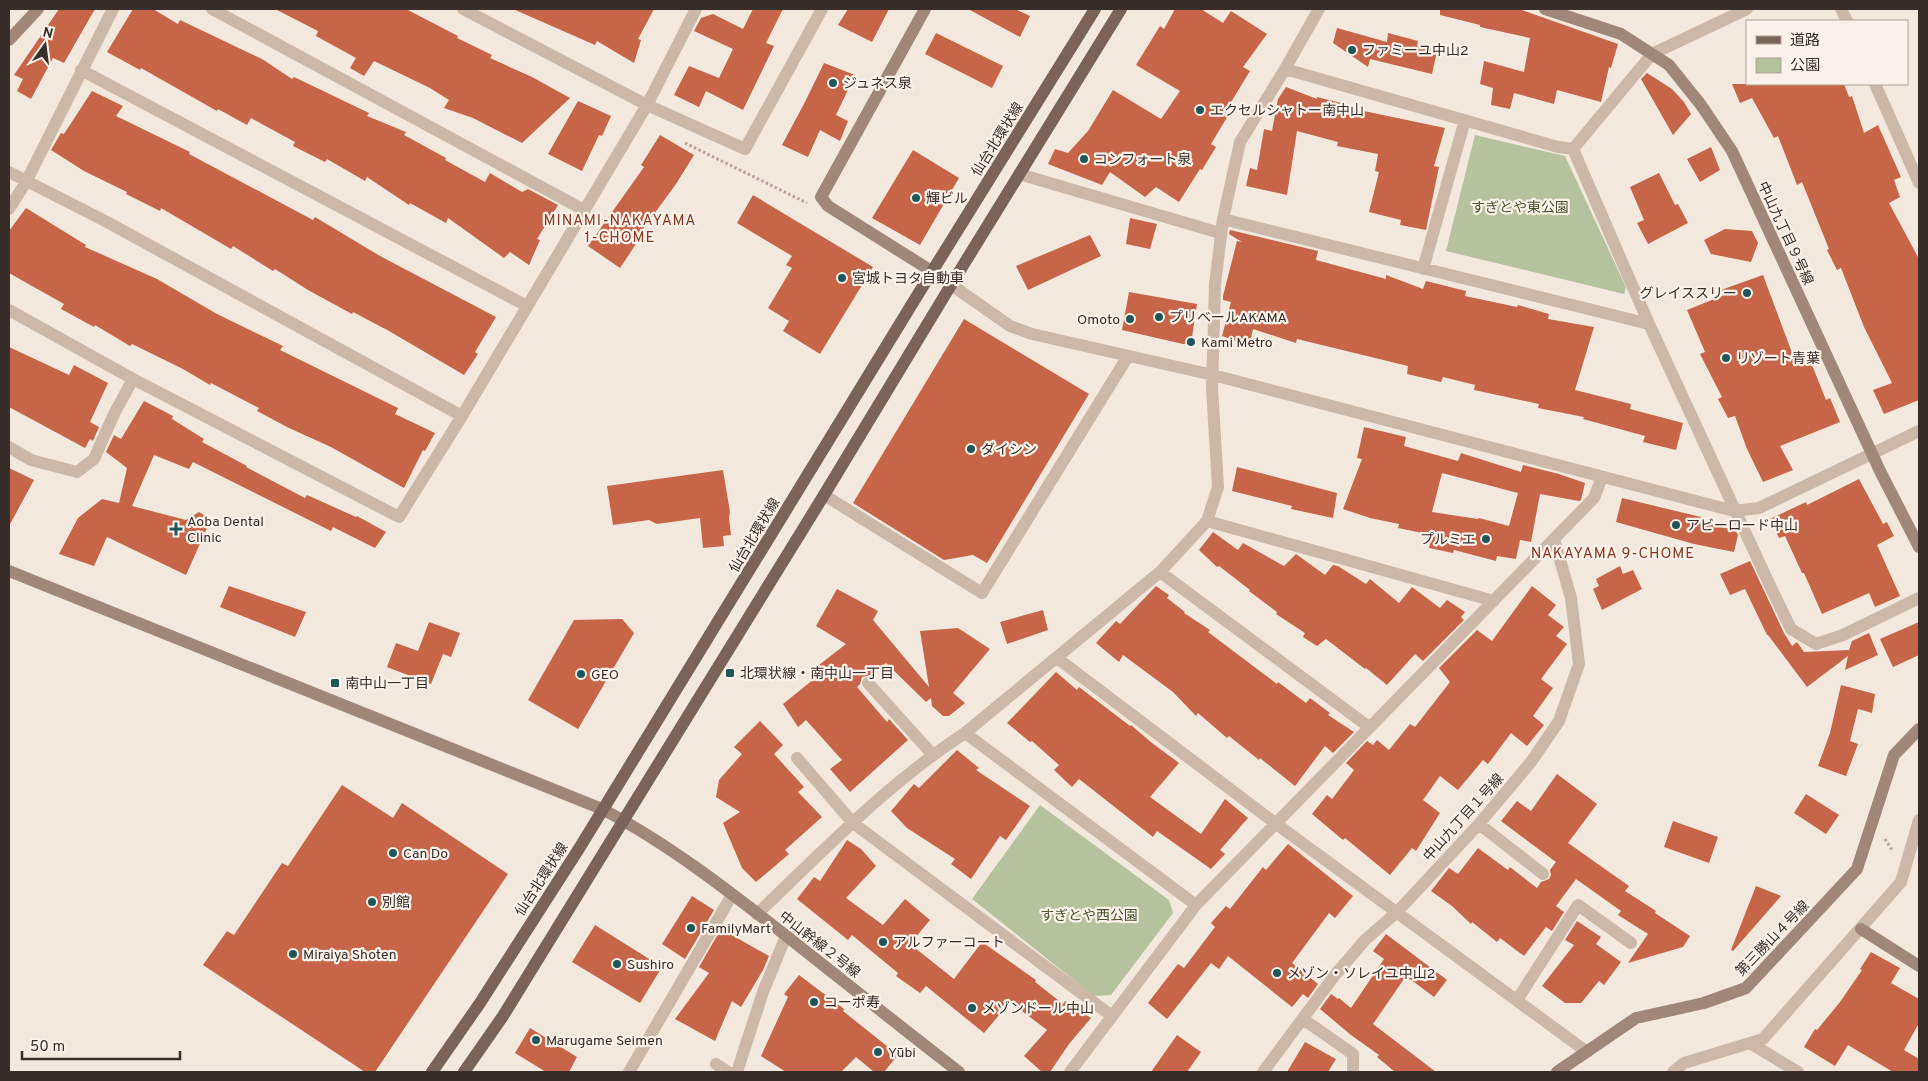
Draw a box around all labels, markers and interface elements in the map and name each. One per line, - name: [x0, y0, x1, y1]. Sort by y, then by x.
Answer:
- north arrow: [20, 20, 70, 70]
- legend: [1746, 20, 1908, 85]
- text: N: [41, 24, 55, 43]
- text: 道路: [1790, 32, 1820, 51]
- place label: ファミーユ中山2: [1362, 43, 1469, 60]
- marker: ファミーユ中山2: [1346, 44, 1358, 56]
- text: 公園: [1790, 57, 1820, 76]
- place label: ジュネス泉: [843, 75, 912, 93]
- marker: ジュネス泉: [827, 77, 839, 89]
- street label: 仙台北環状線: [968, 99, 1028, 180]
- place label: エクセルシャトー南中山: [1210, 103, 1364, 120]
- marker: エクセルシャトー南中山: [1194, 104, 1206, 116]
- place label: コンフォート泉: [1094, 151, 1192, 169]
- marker: コンフォート泉: [1078, 153, 1090, 165]
- street label: 中山九丁目９号線: [1753, 179, 1816, 288]
- place label: 輝ビル: [926, 191, 968, 208]
- marker: 輝ビル: [910, 192, 922, 204]
- park label: すぎとや東公園: [1471, 200, 1569, 217]
- district label: MINAMI-NAKAYAMA 1-CHOME: [543, 212, 697, 248]
- place label: 宮城トヨタ自動車: [852, 271, 964, 288]
- marker: 宮城トヨタ自動車: [836, 272, 848, 284]
- place label: グレイススリー: [1639, 286, 1737, 303]
- marker: グレイススリー: [1741, 287, 1753, 299]
- place label: プリベールAKAMA: [1169, 310, 1287, 327]
- marker: プリベールAKAMA: [1153, 311, 1165, 323]
- place label: Omoto: [1077, 312, 1120, 329]
- marker: Omoto: [1124, 313, 1136, 325]
- place label: Kami Metro: [1201, 335, 1273, 352]
- marker: Kami Metro: [1185, 336, 1197, 348]
- place label: リゾート青葉: [1736, 351, 1820, 368]
- marker: リゾート青葉: [1720, 352, 1732, 364]
- place label: ダイシン: [981, 442, 1037, 459]
- marker: ダイシン: [965, 443, 977, 455]
- street label: 仙台北環状線: [726, 495, 784, 576]
- place label: Aoba Dental Clinic: [187, 514, 264, 547]
- place label: アビーロード中山: [1686, 518, 1798, 535]
- marker: アビーロード中山: [1670, 519, 1682, 531]
- marker: Aoba Dental Clinic: [169, 522, 183, 536]
- place label: プルミエ: [1420, 532, 1476, 549]
- marker: プルミエ: [1480, 533, 1492, 545]
- district label: NAKAYAMA 9-CHOME: [1531, 545, 1695, 564]
- place label: 北環状線・南中山一丁目: [740, 665, 894, 683]
- place label: GEO: [591, 667, 619, 684]
- marker: 北環状線・南中山一丁目: [724, 667, 736, 679]
- marker: GEO: [575, 668, 587, 680]
- place label: 南中山一丁目: [345, 676, 429, 693]
- marker: 南中山一丁目: [329, 677, 341, 689]
- street label: 中山九丁目１号線: [1420, 771, 1508, 865]
- street label: 仙台北環状線: [511, 839, 572, 920]
- place label: Can Do: [403, 846, 448, 863]
- marker: Can Do: [387, 847, 399, 859]
- place label: 別館: [382, 895, 410, 912]
- marker: 別館: [366, 896, 378, 908]
- street label: 第三勝山４号線: [1732, 897, 1813, 980]
- street label: 中山幹線２号線: [775, 908, 863, 982]
- park label: すぎとや西公園: [1040, 908, 1138, 925]
- place label: FamilyMart: [701, 921, 771, 938]
- marker: FamilyMart: [685, 922, 697, 934]
- place label: アルファーコート: [893, 935, 1005, 952]
- marker: アルファーコート: [877, 936, 889, 948]
- place label: Miraiya Shoten: [303, 947, 397, 964]
- marker: Miraiya Shoten: [287, 948, 299, 960]
- place label: Sushiro: [627, 957, 674, 974]
- marker: Sushiro: [611, 958, 623, 970]
- place label: メゾン・ソレイユ中山2: [1287, 966, 1435, 983]
- marker: メゾン・ソレイユ中山2: [1271, 967, 1283, 979]
- place label: コーポ寿: [824, 995, 880, 1012]
- marker: コーポ寿: [808, 996, 820, 1008]
- place label: メゾンドール中山: [982, 1001, 1094, 1018]
- marker: メゾンドール中山: [966, 1002, 978, 1014]
- scale bar: [22, 1028, 180, 1060]
- place label: Marugame Seimen: [546, 1033, 663, 1050]
- marker: Marugame Seimen: [530, 1034, 542, 1046]
- text: 50 m: [30, 1038, 65, 1057]
- place label: Yūbi: [888, 1045, 916, 1062]
- marker: Yūbi: [872, 1046, 884, 1058]

